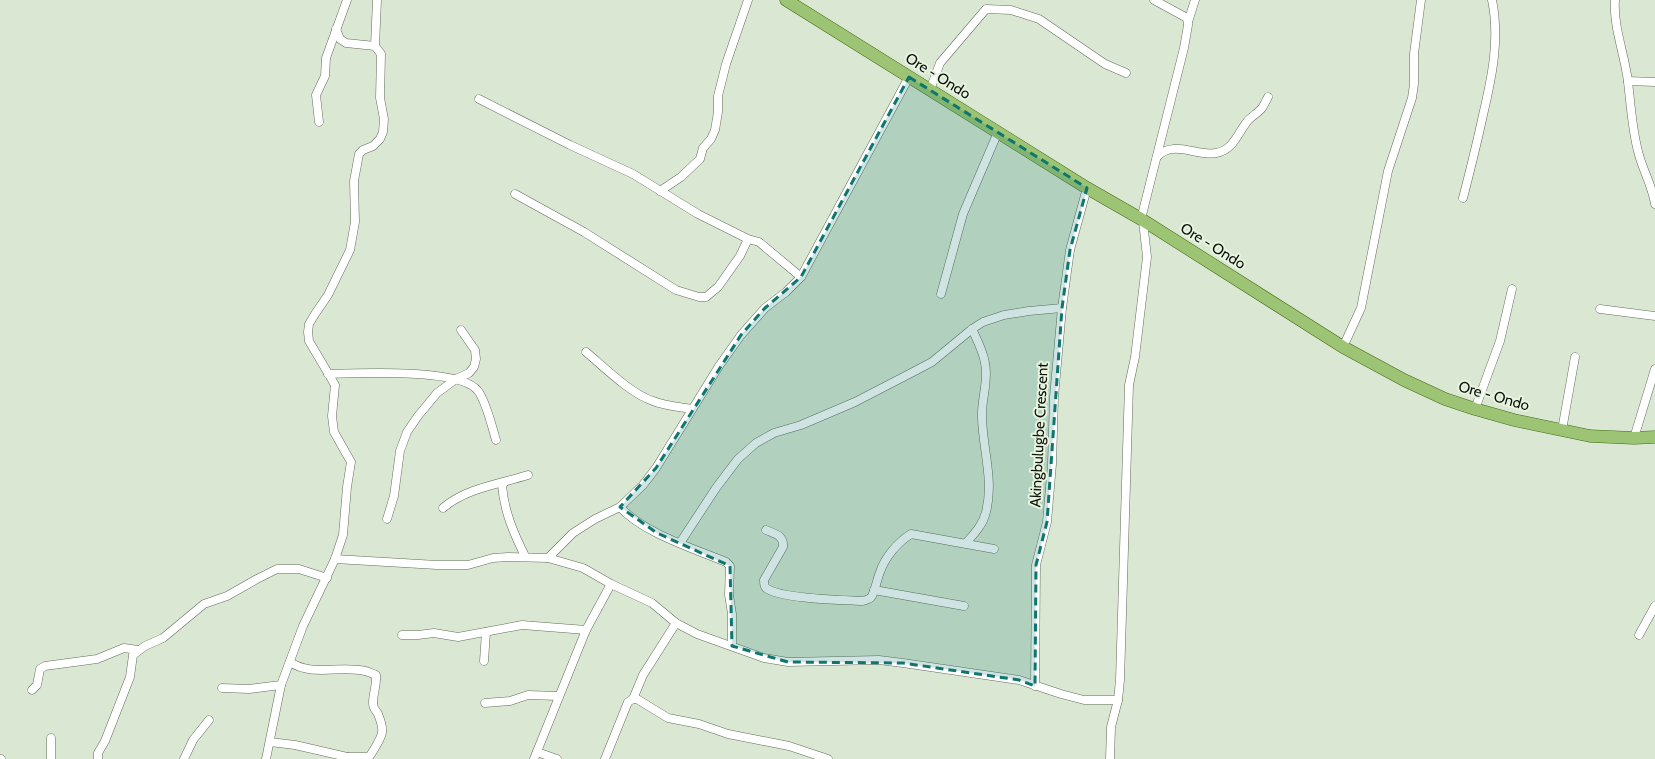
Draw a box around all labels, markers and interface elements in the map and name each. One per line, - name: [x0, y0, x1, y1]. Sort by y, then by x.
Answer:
- street label: Ore - Ondo: [902, 49, 974, 103]
- street label: Ore - Ondo: [1177, 219, 1249, 273]
- street label: Akingbulugbe Crescent: [1026, 362, 1052, 508]
- street label: Ore - Ondo: [1456, 377, 1532, 415]

